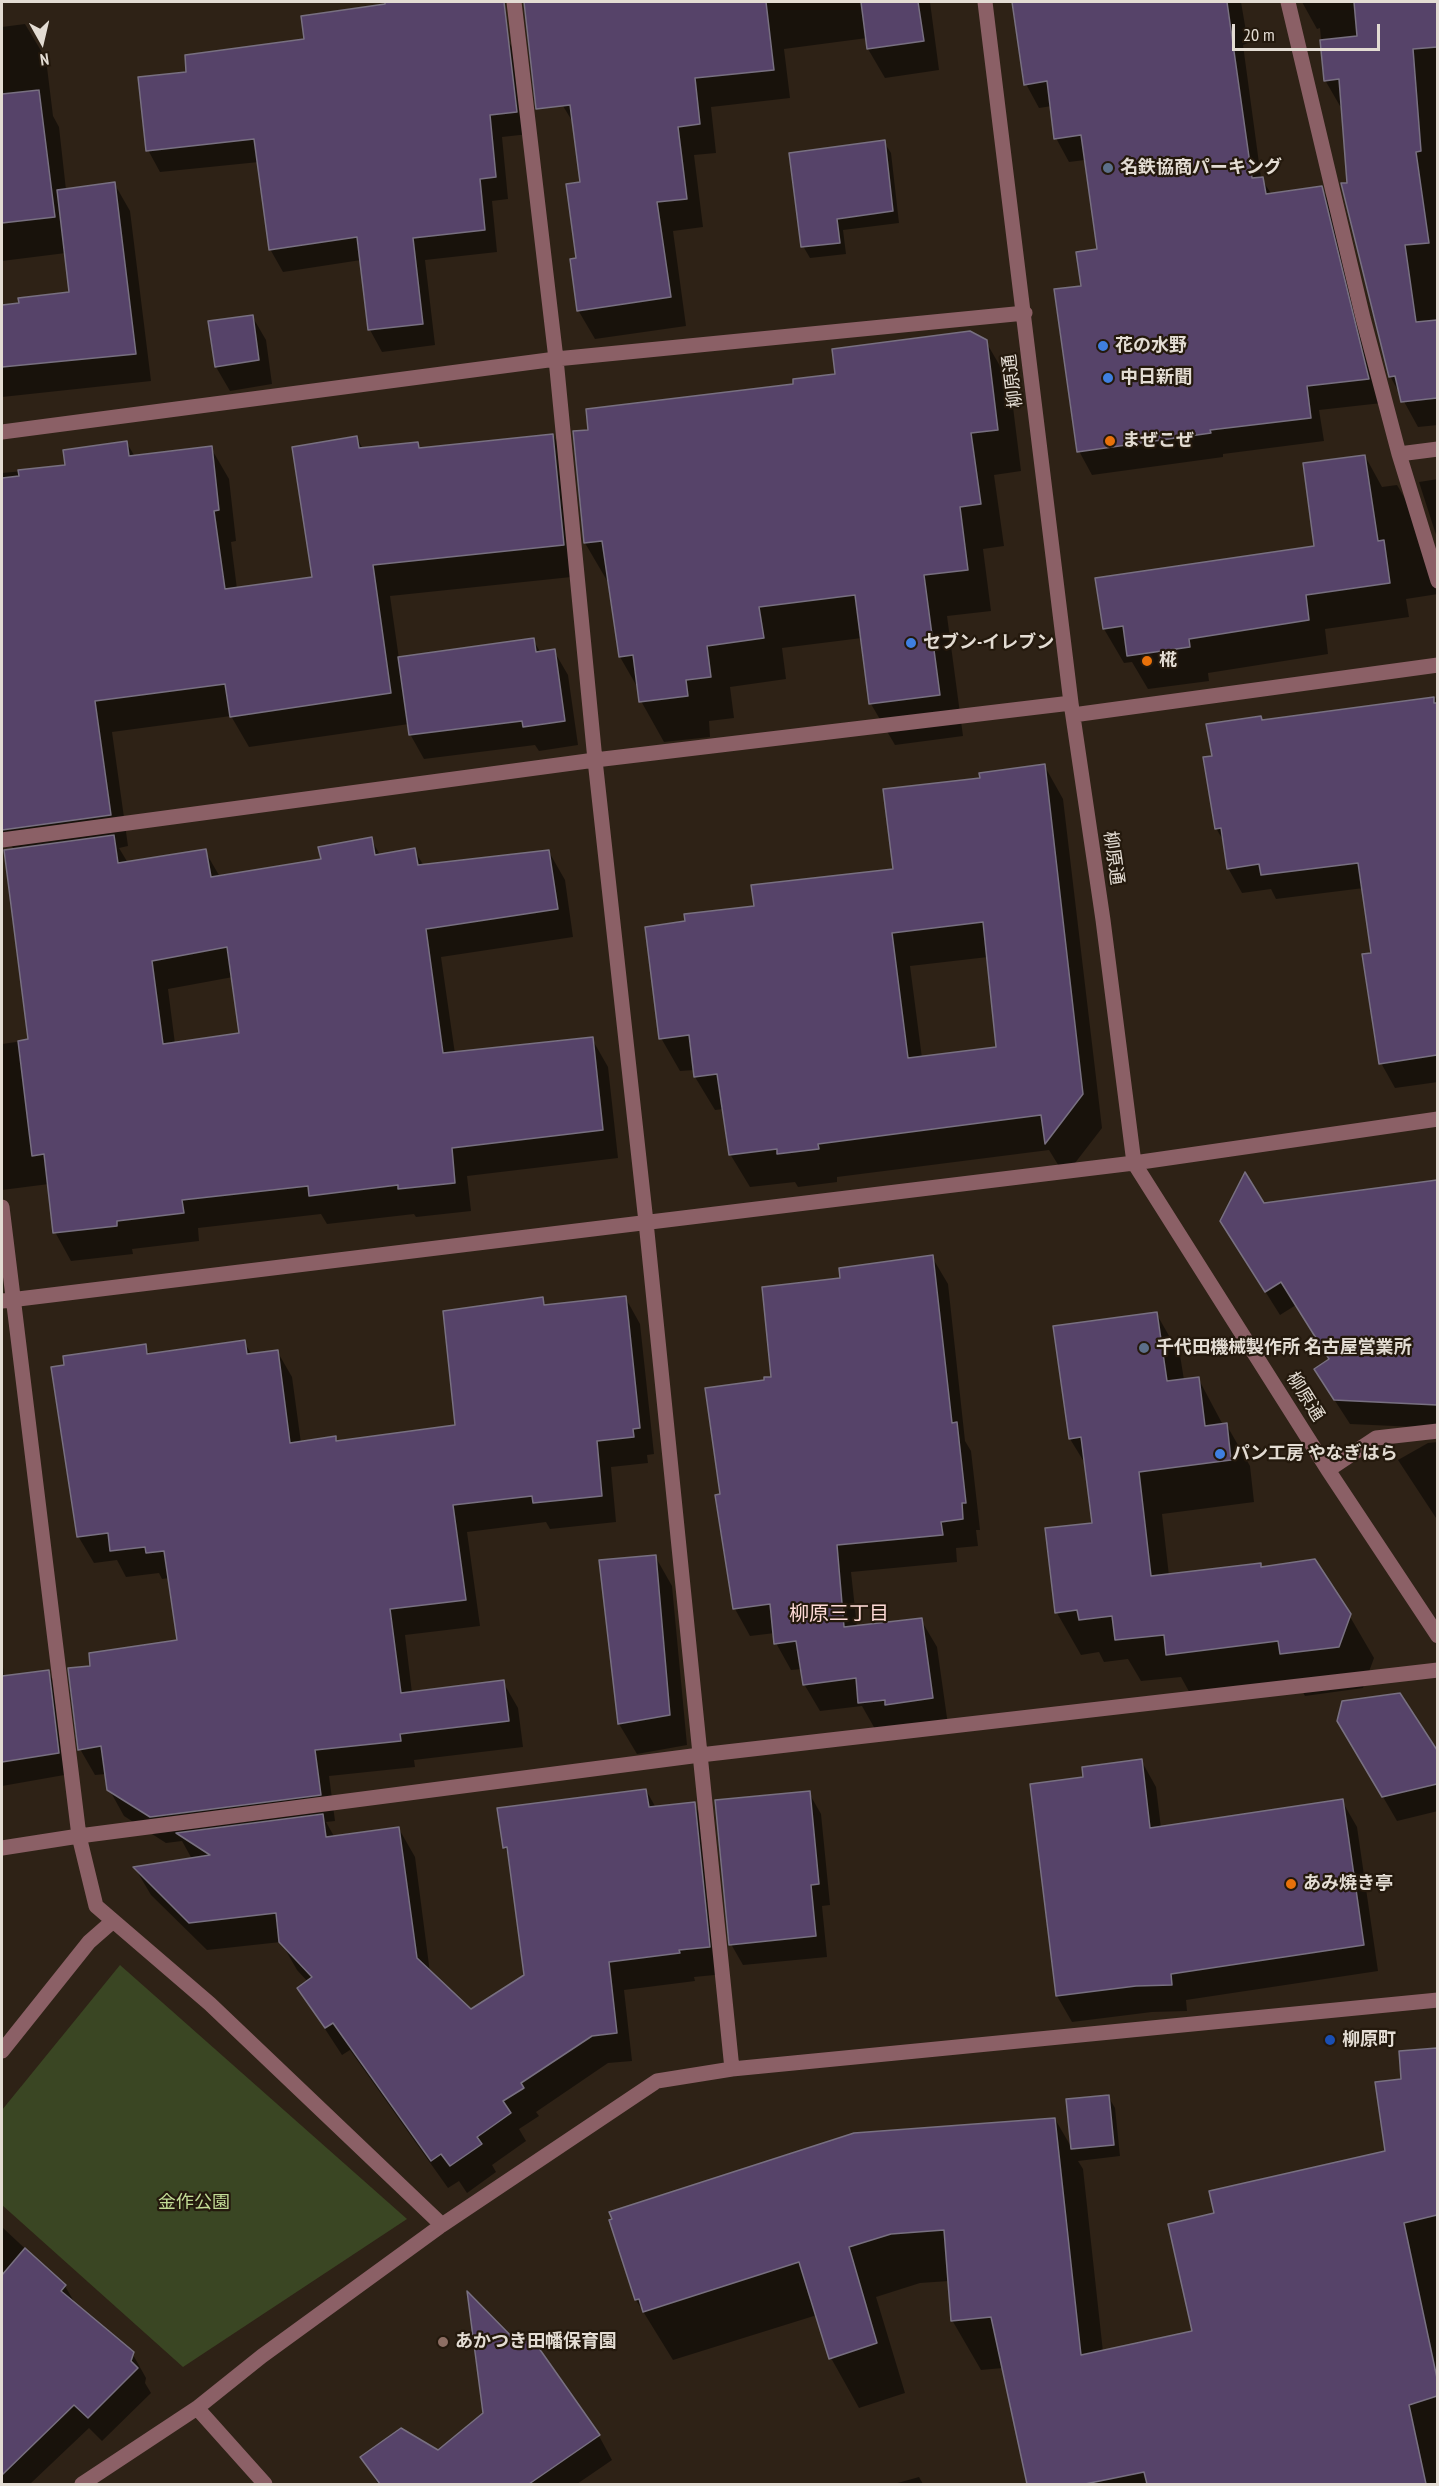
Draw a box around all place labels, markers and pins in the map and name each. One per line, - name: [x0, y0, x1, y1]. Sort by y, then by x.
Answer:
- place label: 名鉄協商パーキング: [1120, 157, 1282, 179]
- marker: 名鉄協商パーキング: [1101, 161, 1115, 175]
- place label: 花の水野: [1115, 335, 1187, 357]
- marker: 花の水野: [1096, 339, 1110, 353]
- place label: 中日新聞: [1120, 367, 1192, 389]
- marker: 中日新聞: [1101, 371, 1115, 385]
- place label: まぜこぜ: [1122, 430, 1194, 452]
- marker: まぜこぜ: [1103, 434, 1117, 448]
- place label: セブン-イレブン: [923, 632, 1054, 654]
- marker: セブン-イレブン: [904, 636, 918, 650]
- place label: 椛: [1159, 650, 1177, 672]
- marker: 椛: [1140, 654, 1154, 668]
- place label: 千代田機械製作所 名古屋営業所: [1156, 1337, 1412, 1359]
- marker: 千代田機械製作所 名古屋営業所: [1137, 1341, 1151, 1355]
- place label: パン工房 やなぎはら: [1232, 1443, 1398, 1465]
- marker: パン工房 やなぎはら: [1213, 1447, 1227, 1461]
- place label: あみ焼き亭: [1303, 1873, 1393, 1895]
- marker: あみ焼き亭: [1284, 1877, 1298, 1891]
- place label: 柳原町: [1342, 2029, 1396, 2051]
- marker: 柳原町: [1323, 2033, 1337, 2047]
- place label: あかつき田幡保育園: [455, 2331, 617, 2353]
- marker: あかつき田幡保育園: [436, 2335, 450, 2349]

